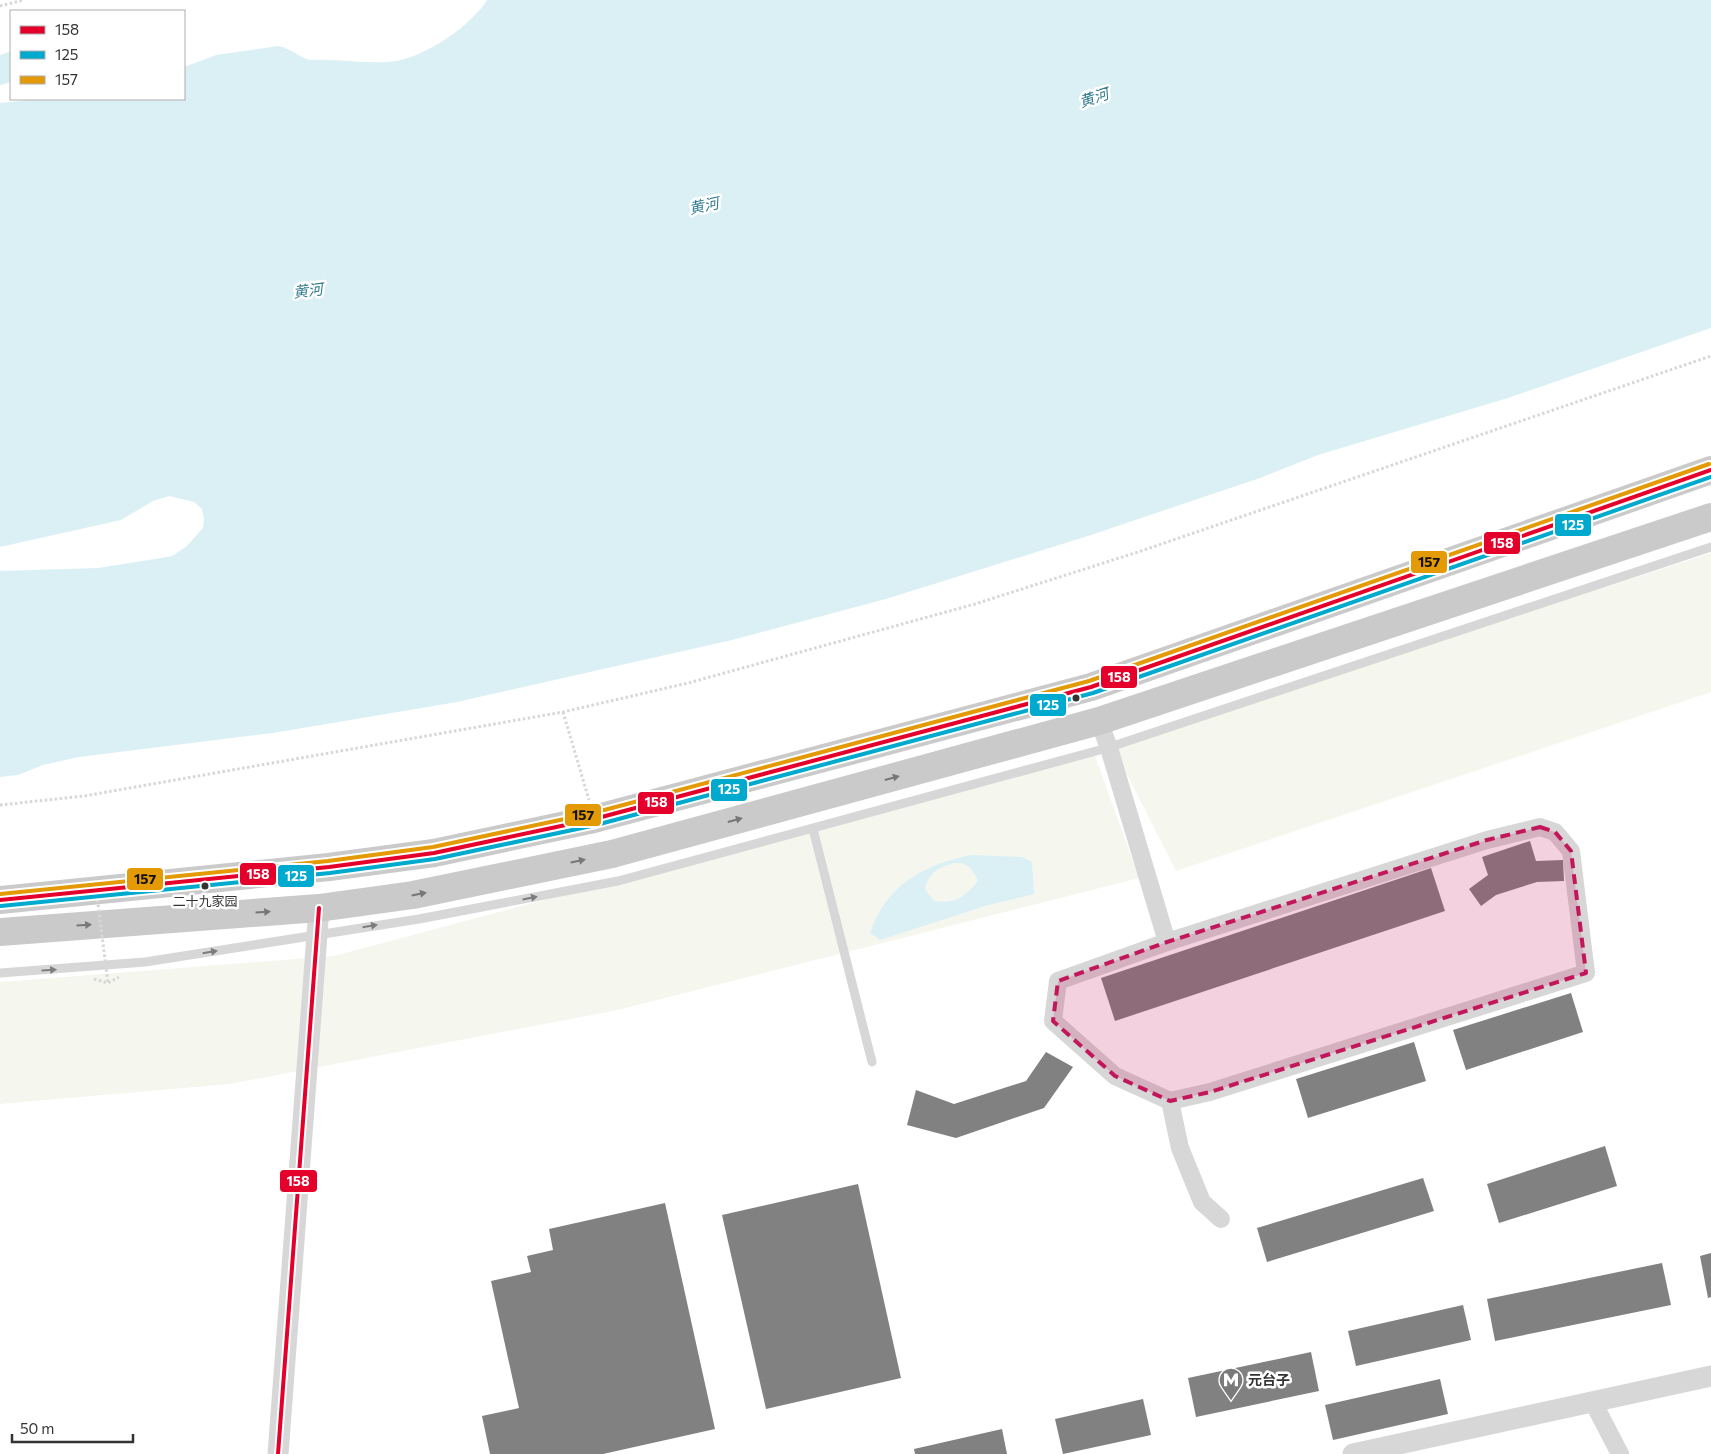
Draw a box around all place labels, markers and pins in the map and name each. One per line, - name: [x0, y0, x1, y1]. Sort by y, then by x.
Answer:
- unlabelled marker: [1071, 693, 1081, 703]
- marker: 二十九家园: [200, 881, 210, 891]
- place label: 二十九家园: [172, 893, 238, 909]
- metro station icon: 元台子: [1218, 1367, 1244, 1401]
- place label: 元台子: [1248, 1371, 1290, 1388]

